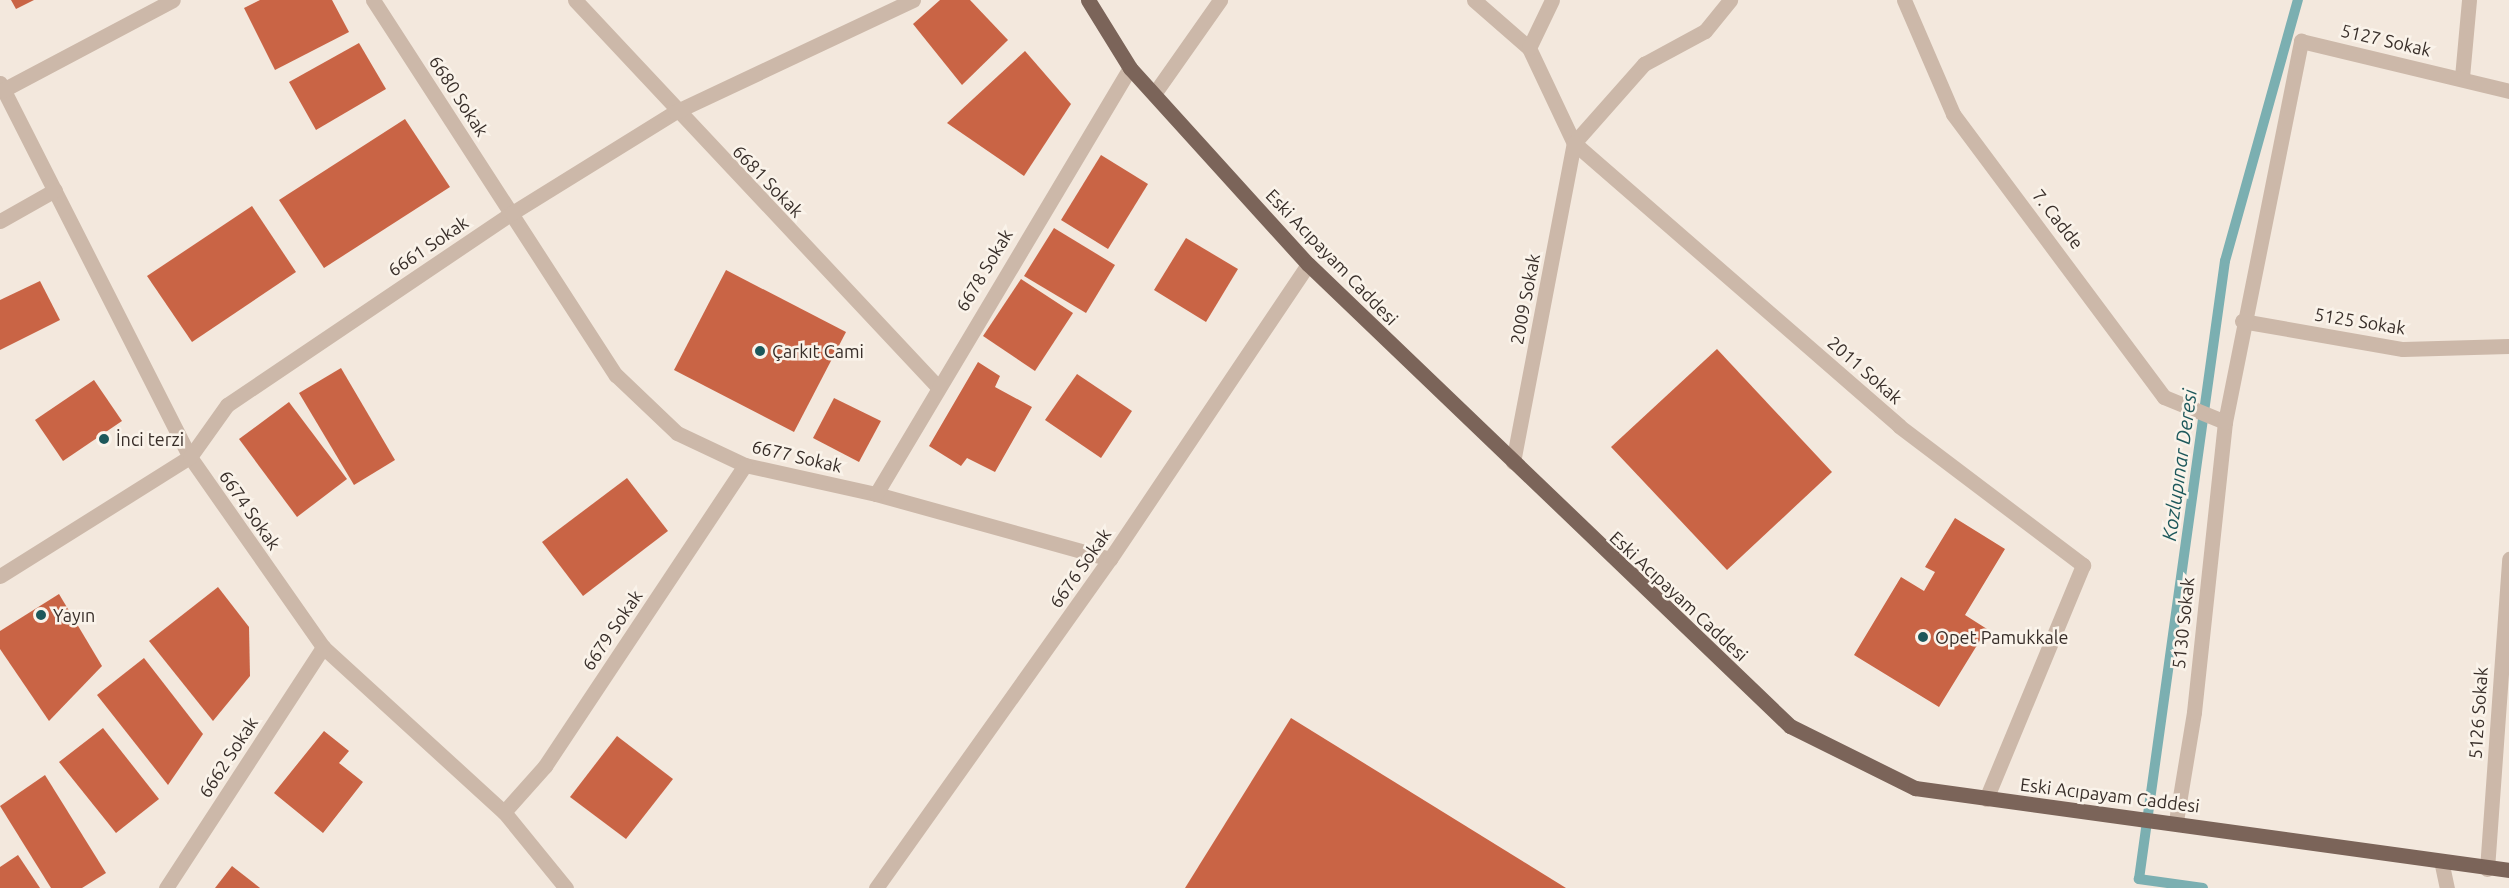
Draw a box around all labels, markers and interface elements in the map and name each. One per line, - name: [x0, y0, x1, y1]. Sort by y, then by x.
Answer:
- street label: 5127 Sokak: [2339, 19, 2433, 61]
- street label: 6680 Sokak: [425, 51, 493, 141]
- street label: 6681 Sokak: [728, 140, 808, 222]
- street label: Eski Acıpayam Caddesi: [1261, 184, 1403, 330]
- street label: 7. Cadde: [2028, 185, 2088, 253]
- street label: 6661 Sokak: [384, 211, 472, 281]
- street label: 6678 Sokak: [951, 225, 1017, 315]
- street label: 2009 Sokak: [1506, 252, 1544, 346]
- street label: 5125 Sokak: [2313, 303, 2407, 339]
- street label: 2011 Sokak: [1823, 332, 1907, 408]
- place label: Çarkıt Cami: [772, 340, 864, 362]
- marker: Çarkıt Cami: [753, 344, 767, 358]
- water label: Kozlupınar Deresi: [2156, 388, 2202, 542]
- place label: İnci terzi: [116, 428, 184, 450]
- marker: İnci terzi: [97, 432, 111, 446]
- street label: 6677 Sokak: [750, 435, 844, 477]
- street label: 6674 Sokak: [215, 466, 285, 554]
- street label: 6676 Sokak: [1045, 524, 1115, 612]
- street label: Eski Acıpayam Caddesi: [1606, 526, 1752, 666]
- street label: 5130 Sokak: [2167, 576, 2199, 670]
- street label: 6679 Sokak: [577, 586, 647, 674]
- place label: Yayın: [53, 604, 95, 626]
- marker: Yayın: [34, 608, 48, 622]
- place label: Opet Pamukkale: [1935, 626, 2068, 648]
- marker: Opet Pamukkale: [1916, 630, 1930, 644]
- street label: 5126 Sokak: [2464, 666, 2492, 760]
- street label: 6662 Sokak: [194, 712, 262, 802]
- street label: Eski Acıpayam Caddesi: [2019, 773, 2201, 817]

